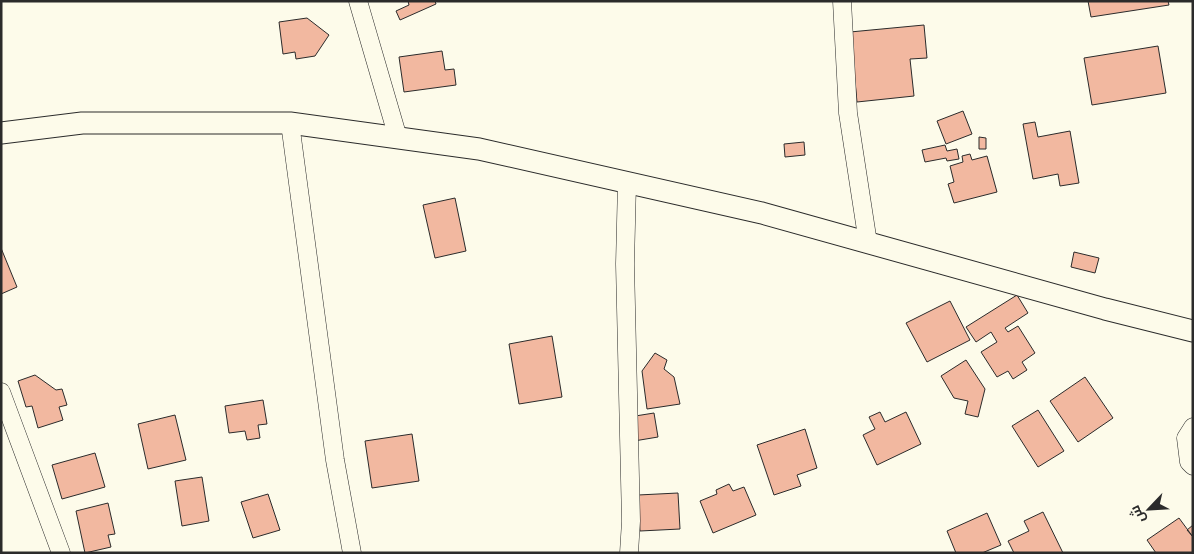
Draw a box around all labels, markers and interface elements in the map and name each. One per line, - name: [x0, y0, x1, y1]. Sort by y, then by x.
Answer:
- north arrow: [1124, 484, 1174, 534]
- text: ش: [1125, 503, 1149, 526]

